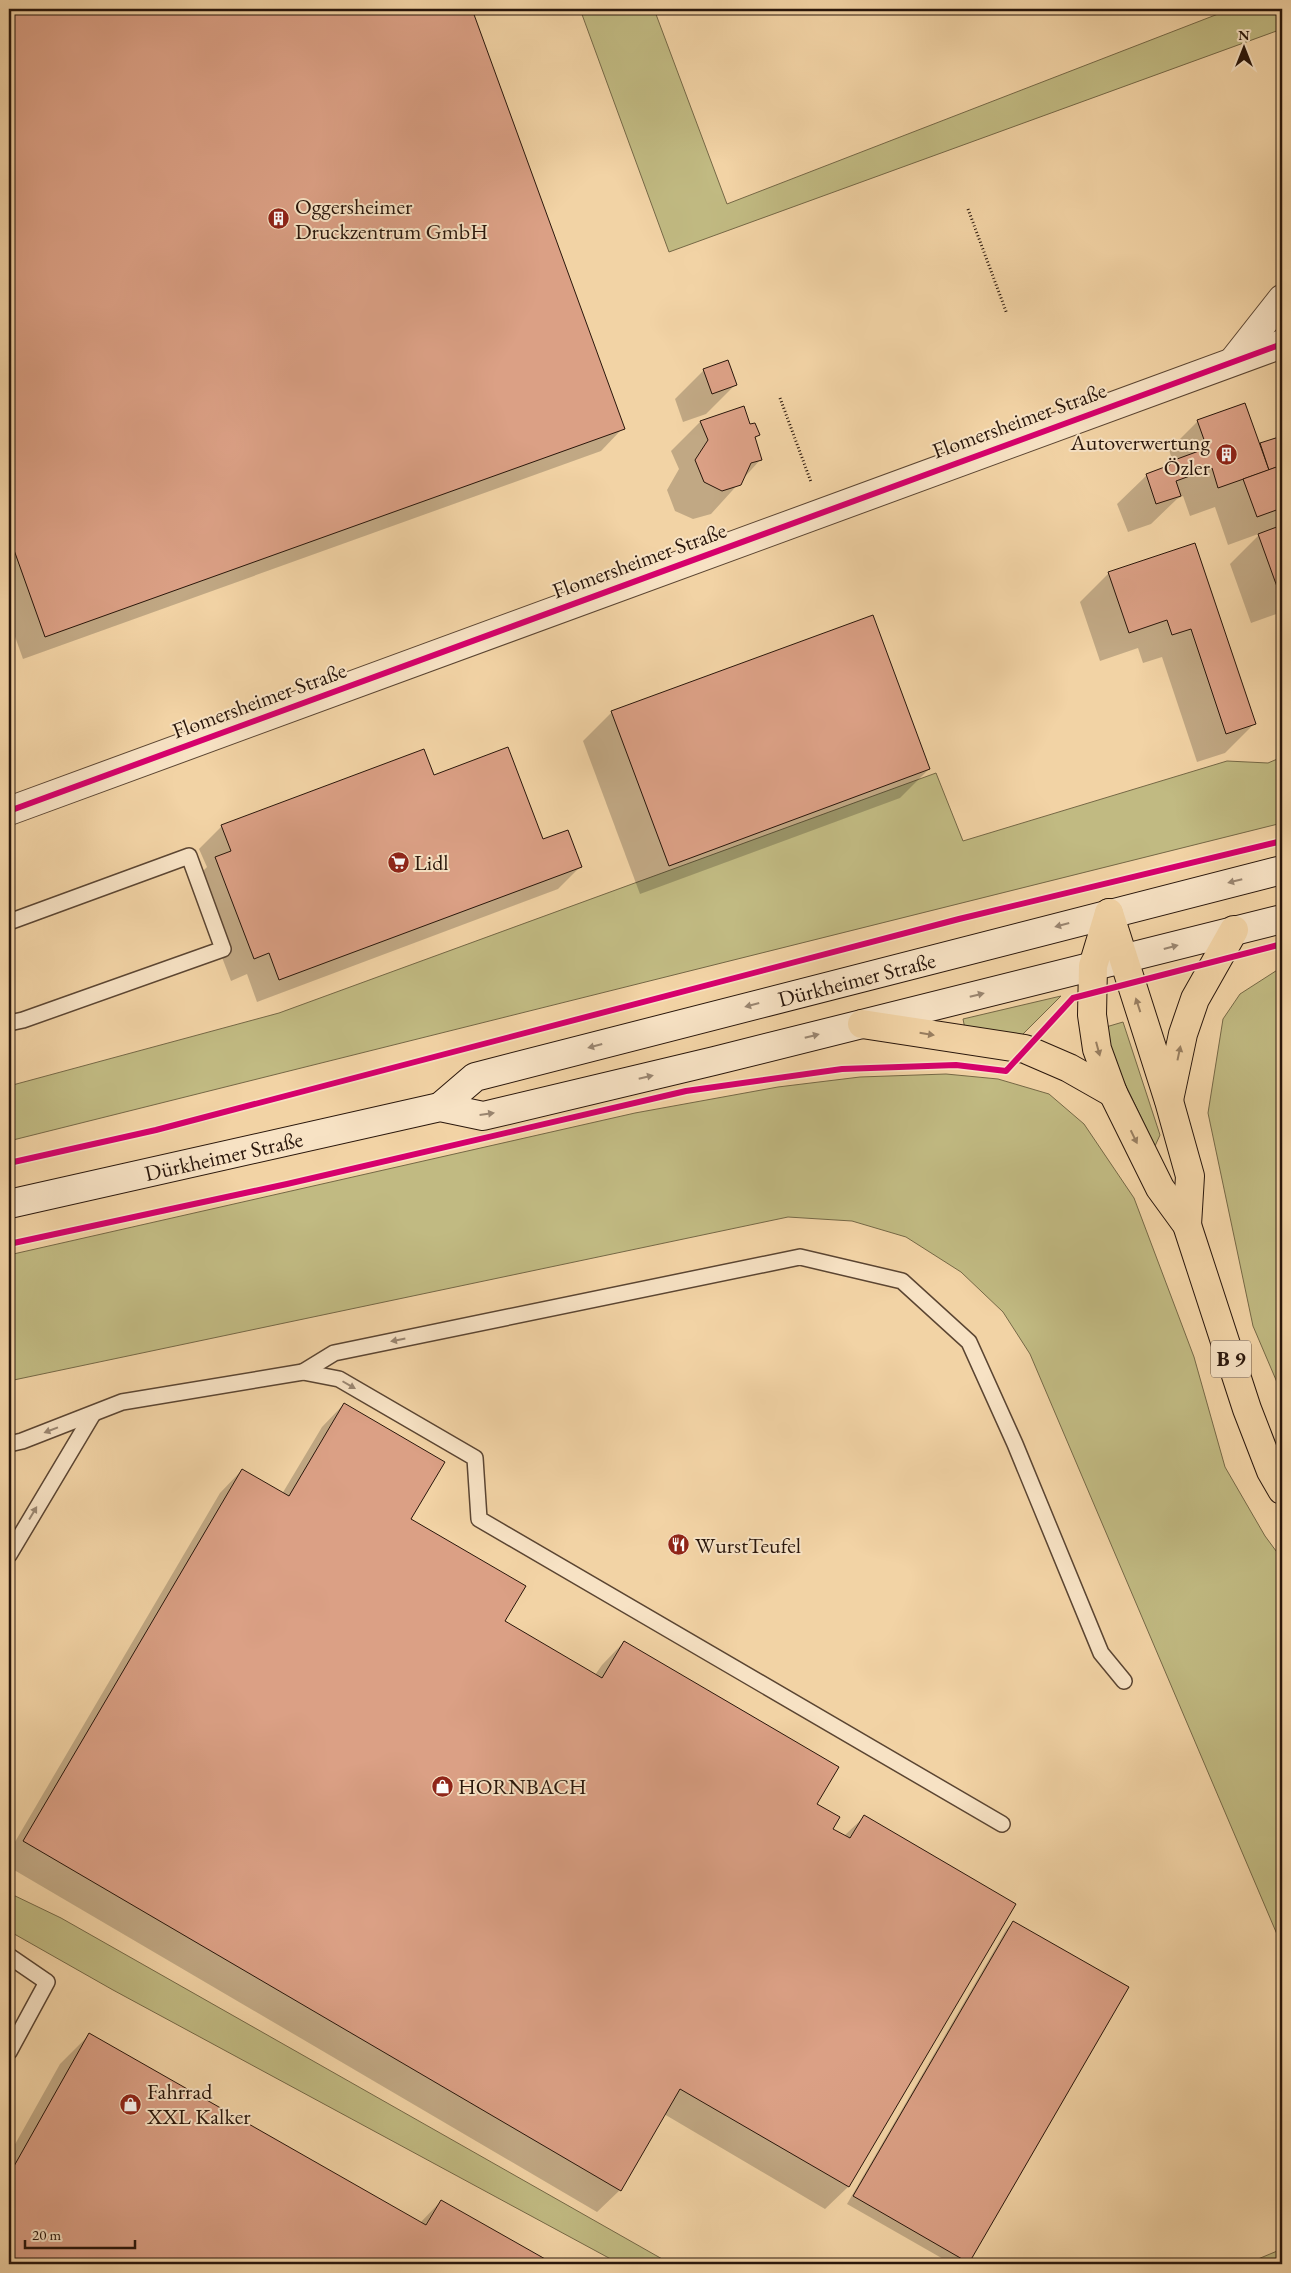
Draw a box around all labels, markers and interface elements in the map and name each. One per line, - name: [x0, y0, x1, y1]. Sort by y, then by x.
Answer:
- north arrow: [1218, 22, 1268, 72]
- text: N: [1238, 26, 1250, 44]
- place label: Oggersheimer Druckzentrum GmbH: [295, 192, 488, 246]
- building icon: Oggersheimer Druckzentrum GmbH: [267, 207, 291, 231]
- street label: Flomersheimer Straße: [928, 375, 1111, 465]
- place label: Autoverwertung Özler: [1070, 428, 1211, 482]
- building icon: Autoverwertung Özler: [1214, 443, 1238, 467]
- street label: Flomersheimer Straße: [548, 515, 731, 605]
- street label: Flomersheimer Straße: [168, 655, 351, 745]
- place label: Lidl: [414, 848, 449, 877]
- supermarket icon: Lidl: [386, 850, 410, 874]
- one-way arrow: [1227, 877, 1242, 885]
- one-way arrow: [1054, 921, 1069, 929]
- one-way arrow: [1163, 943, 1178, 951]
- street label: Dürkheimer Straße: [775, 945, 939, 1014]
- one-way arrow: [970, 991, 985, 999]
- one-way arrow: [1134, 997, 1142, 1012]
- one-way arrow: [745, 1002, 760, 1010]
- one-way arrow: [920, 1030, 936, 1038]
- one-way arrow: [804, 1032, 819, 1040]
- one-way arrow: [1094, 1042, 1102, 1057]
- one-way arrow: [587, 1043, 602, 1051]
- one-way arrow: [1175, 1046, 1183, 1061]
- one-way arrow: [638, 1073, 653, 1081]
- one-way arrow: [480, 1110, 496, 1118]
- street label: Dürkheimer Straße: [142, 1124, 306, 1188]
- one-way arrow: [1131, 1130, 1139, 1144]
- one-way arrow: [389, 1336, 405, 1344]
- road number: B 9: [1211, 1340, 1251, 1378]
- one-way arrow: [343, 1381, 356, 1390]
- one-way arrow: [44, 1427, 59, 1434]
- one-way arrow: [29, 1506, 38, 1519]
- place label: WurstTeufel: [695, 1531, 801, 1560]
- restaurant icon: WurstTeufel: [667, 1533, 691, 1557]
- place label: HORNBACH: [458, 1772, 587, 1801]
- shop icon: HORNBACH: [430, 1774, 454, 1798]
- place label: Fahrrad XXL Kalker: [146, 2077, 251, 2131]
- shop icon: Fahrrad XXL Kalker: [119, 2092, 143, 2116]
- scale bar: [25, 2218, 135, 2250]
- text: 20 m: [32, 2225, 61, 2244]

